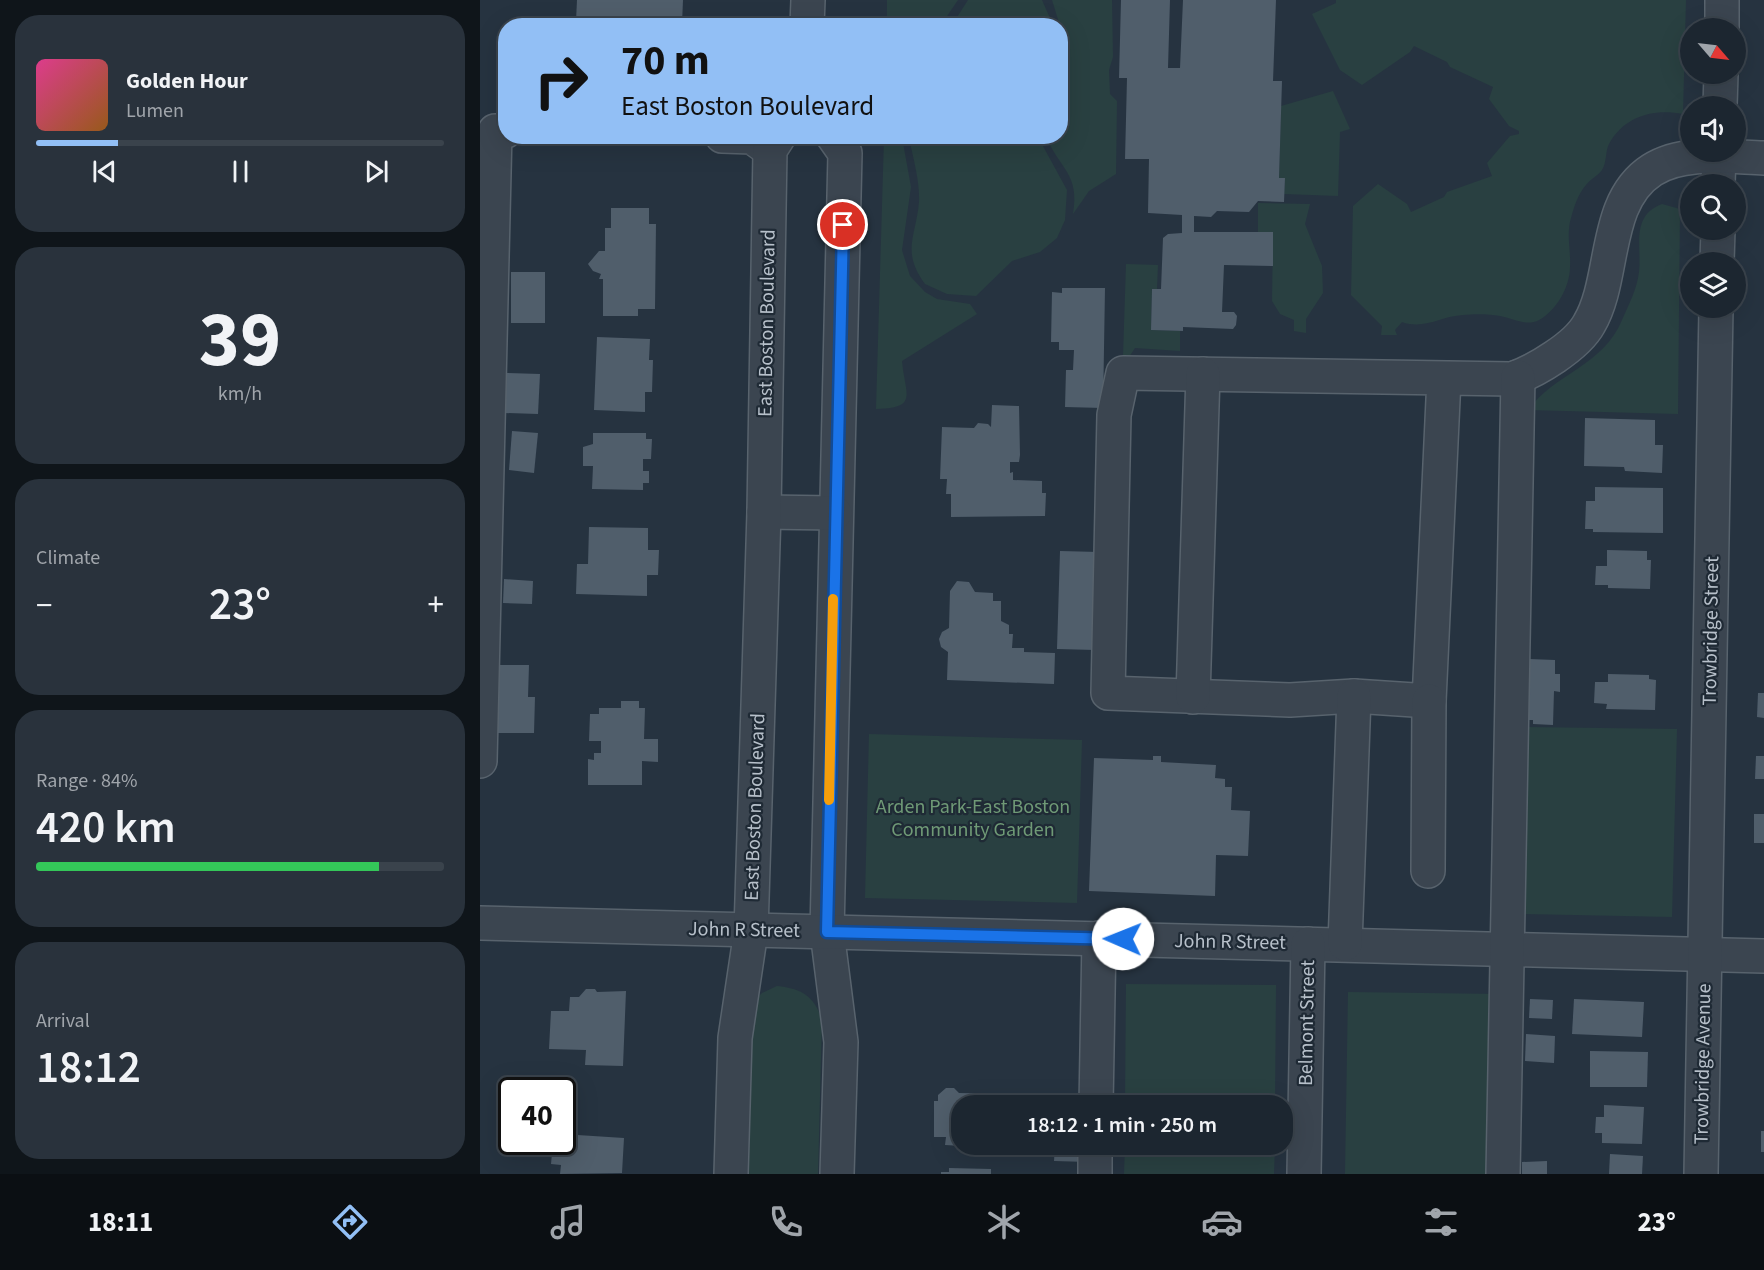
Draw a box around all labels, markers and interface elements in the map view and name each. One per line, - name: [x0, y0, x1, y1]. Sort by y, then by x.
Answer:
- north arrow: [1680, 18, 1746, 84]
- map controls: [1680, 18, 1746, 318]
- text: 70 m: [621, 31, 710, 91]
- icon: right: [522, 42, 600, 120]
- text: Golden Hour: [126, 65, 248, 97]
- text: East Boston Boulevard: [621, 87, 874, 126]
- button: sound: [1680, 96, 1746, 162]
- text: Lumen: [126, 97, 184, 125]
- icon: previous: [88, 155, 121, 188]
- icon: pause: [224, 155, 257, 188]
- icon: next: [360, 155, 393, 188]
- button: search: [1680, 174, 1746, 240]
- pin: [817, 199, 868, 250]
- icon: arrive: [826, 208, 859, 241]
- street label: East Boston Boulevard: [751, 229, 783, 417]
- button: layers: [1680, 252, 1746, 318]
- text: 39: [199, 285, 281, 396]
- text: km/h: [218, 380, 262, 408]
- text: Climate: [36, 544, 100, 572]
- street label: Trowbridge Street: [1696, 556, 1726, 706]
- text: 23°: [209, 573, 271, 637]
- text: −: [36, 582, 52, 629]
- text: +: [428, 582, 444, 629]
- street label: East Boston Boulevard: [738, 713, 772, 901]
- text: Range · 84%: [36, 767, 137, 795]
- park label: Arden Park-East Boston Community Garden: [876, 793, 1070, 844]
- text: 420 km: [36, 796, 176, 860]
- position arrow: [1091, 907, 1155, 971]
- street label: John R Street: [688, 915, 800, 945]
- street label: John R Street: [1174, 927, 1286, 957]
- street label: Belmont Street: [1292, 960, 1322, 1086]
- street label: Trowbridge Avenue: [1688, 983, 1718, 1145]
- text: Arrival: [36, 1007, 90, 1035]
- text: 18:12: [36, 1036, 141, 1100]
- speed limit sign: 40: [498, 1077, 576, 1155]
- text: 18:12 · 1 min · 250 m: [1027, 1109, 1217, 1141]
- icon: directions: [329, 1201, 371, 1243]
- icon: music: [547, 1201, 589, 1243]
- icon: phone: [765, 1201, 807, 1243]
- icon: climate: [983, 1201, 1025, 1243]
- icon: car: [1201, 1201, 1243, 1243]
- icon: filters: [1420, 1201, 1462, 1243]
- text: 18:11: [88, 1203, 153, 1242]
- text: 23°: [1638, 1203, 1676, 1242]

